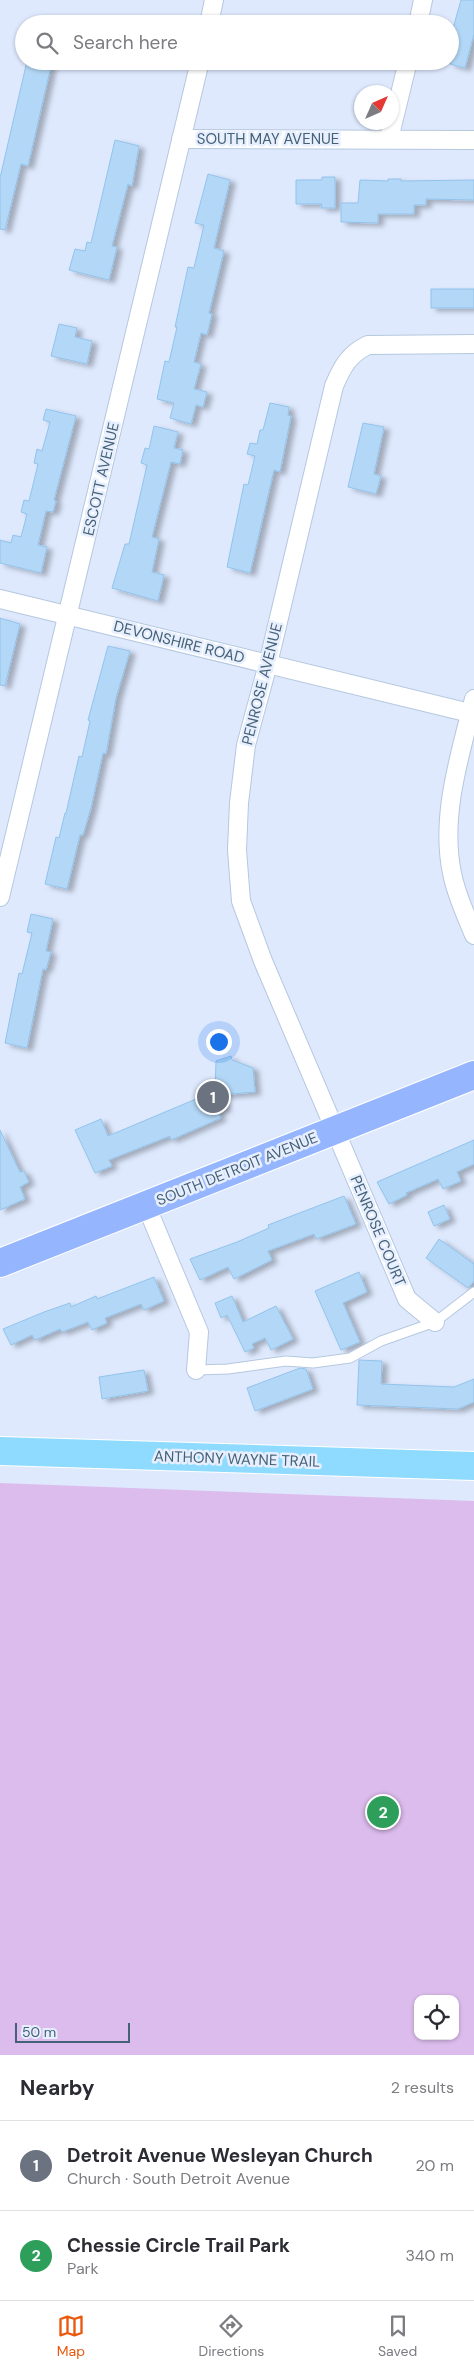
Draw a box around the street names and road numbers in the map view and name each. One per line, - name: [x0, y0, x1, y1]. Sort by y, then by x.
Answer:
- street label: SOUTH MAY AVENUE: [197, 129, 339, 149]
- street label: ESCOTT AVENUE: [78, 420, 124, 538]
- street label: DEVONSHIRE ROAD: [111, 616, 247, 668]
- street label: PENROSE AVENUE: [237, 621, 287, 747]
- street label: SOUTH DETROIT AVENUE: [153, 1127, 321, 1211]
- street label: PENROSE COURT: [346, 1172, 410, 1290]
- street label: ANTHONY WAYNE TRAIL: [154, 1446, 320, 1472]

